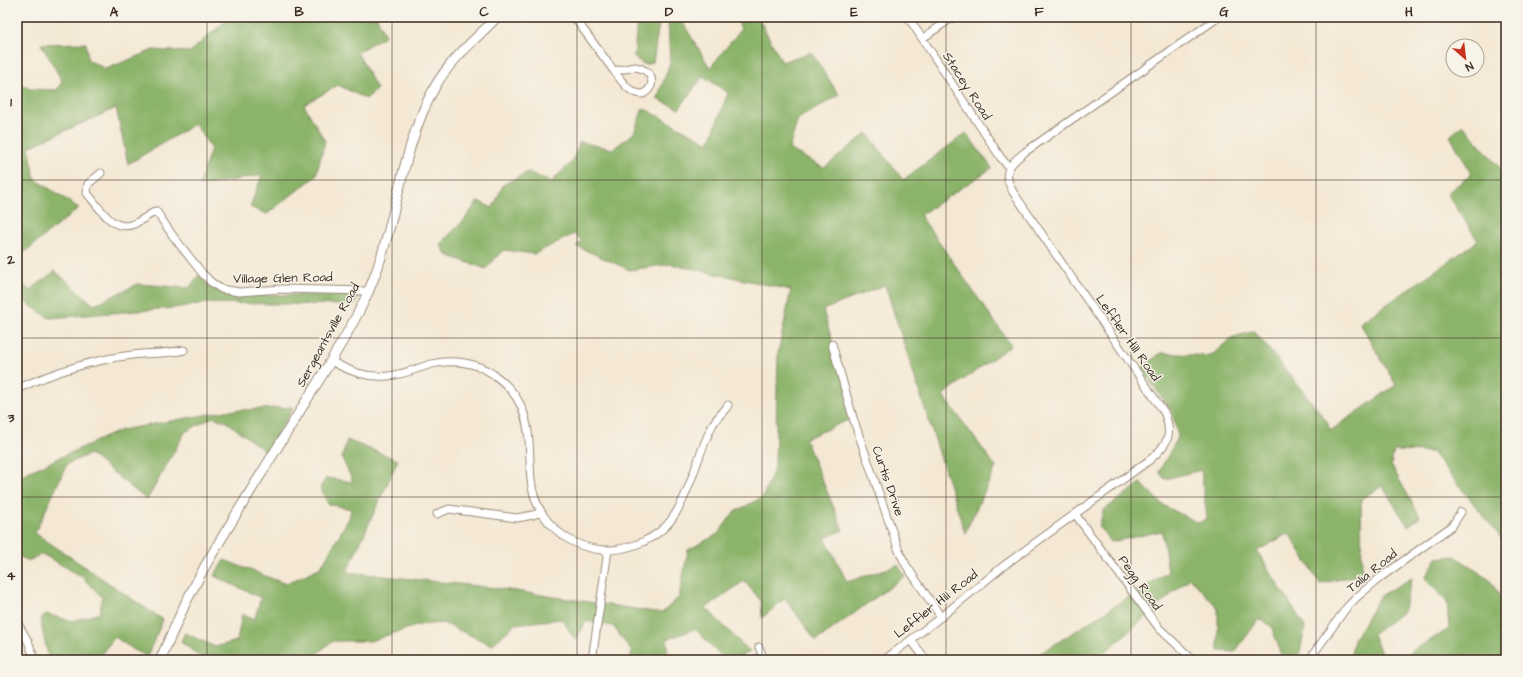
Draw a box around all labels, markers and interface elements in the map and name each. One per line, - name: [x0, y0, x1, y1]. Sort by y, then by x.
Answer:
- text: A: [110, 3, 119, 21]
- text: B: [294, 3, 304, 21]
- text: C: [479, 3, 489, 21]
- text: D: [665, 3, 674, 21]
- text: E: [850, 3, 858, 21]
- text: F: [1034, 3, 1044, 21]
- text: G: [1219, 3, 1229, 21]
- text: H: [1405, 3, 1413, 21]
- north arrow: [1445, 38, 1485, 78]
- street label: Stacey Road: [937, 49, 996, 124]
- text: N: [1463, 58, 1476, 75]
- text: 1: [10, 93, 12, 111]
- text: 2: [6, 251, 15, 269]
- street label: Village Glen Road: [233, 268, 333, 289]
- street label: Sergeantsville Road: [292, 280, 365, 391]
- street label: Leffler Hill Road: [1091, 291, 1165, 385]
- text: 3: [7, 409, 15, 427]
- street label: Curtis Drive: [868, 443, 908, 519]
- street label: Talia Road: [1343, 545, 1401, 597]
- street label: Pegg Road: [1113, 552, 1166, 615]
- street label: Leffler Hill Road: [890, 565, 982, 642]
- text: 4: [7, 567, 16, 585]

